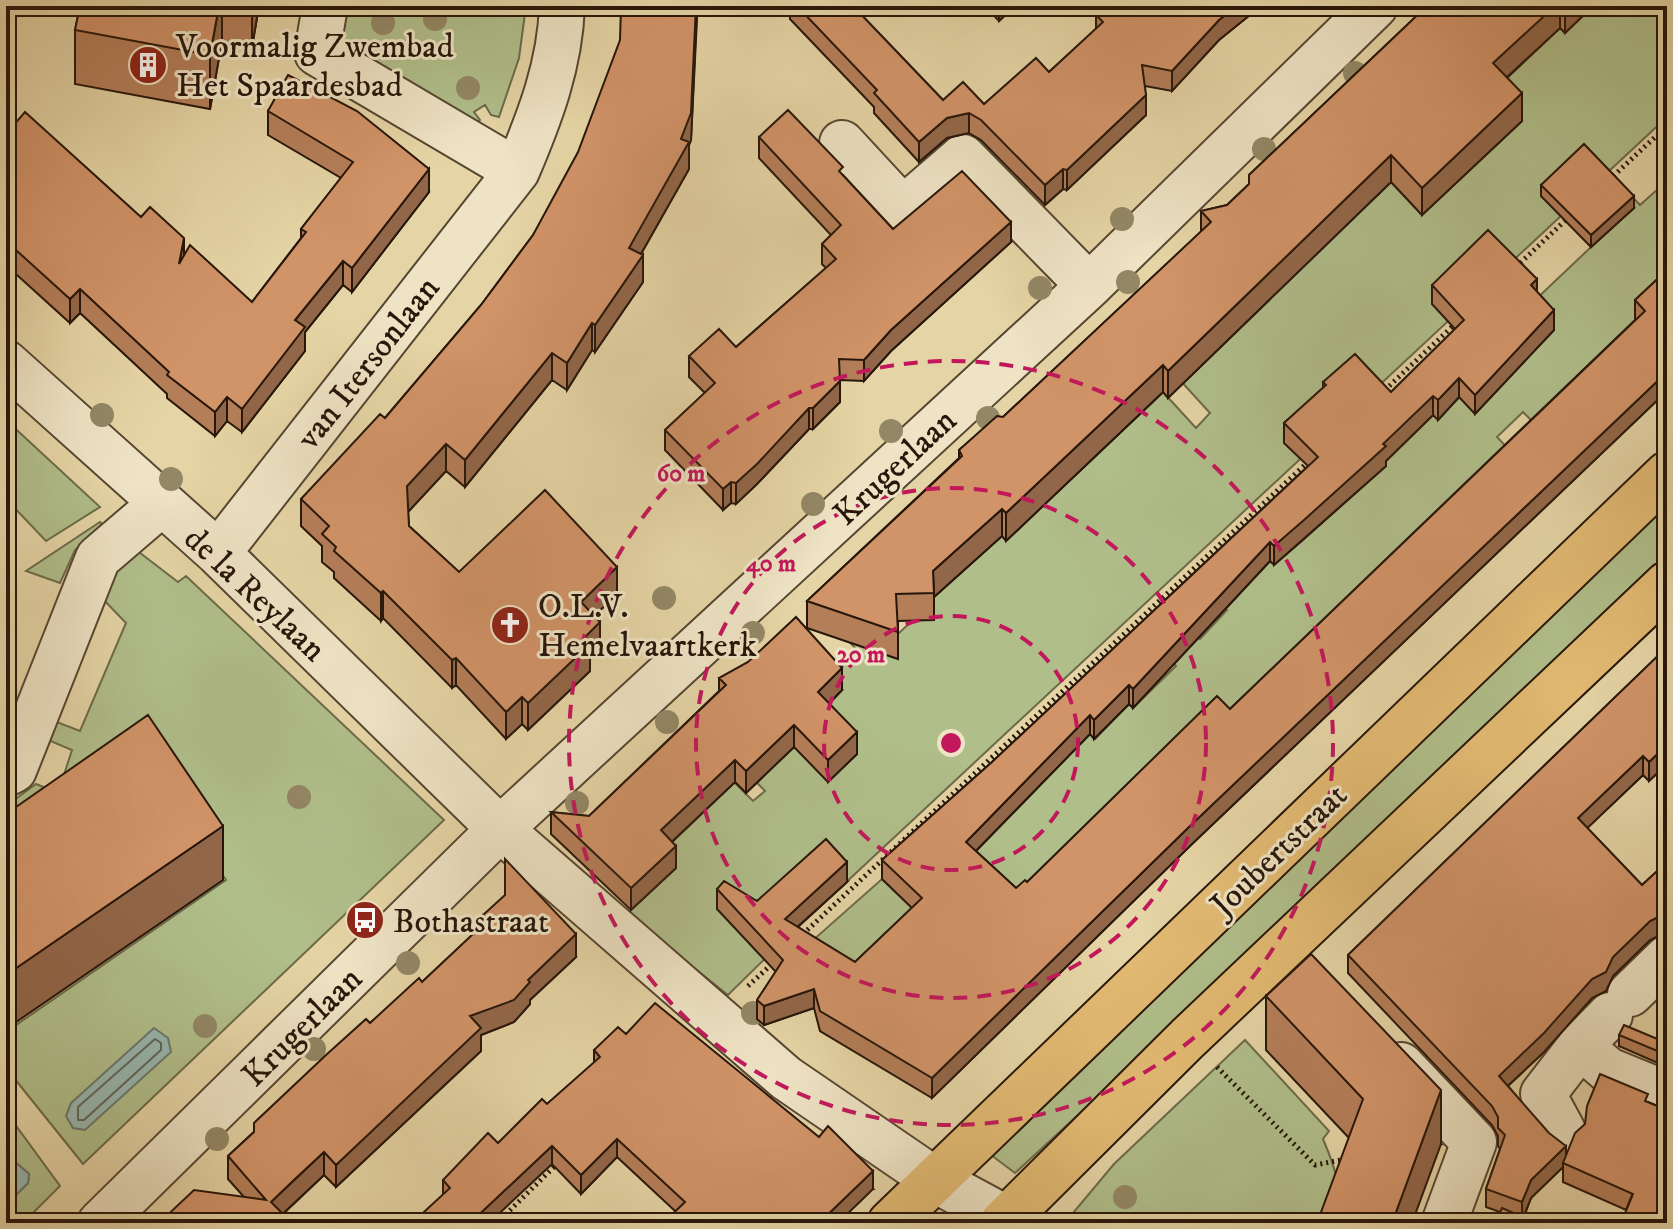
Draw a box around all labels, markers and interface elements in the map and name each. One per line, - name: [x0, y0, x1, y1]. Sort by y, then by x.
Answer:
- place label: Voormalig Zwembad Het Spaardesbad: [175, 26, 454, 107]
- building icon: Voormalig Zwembad Het Spaardesbad: [127, 44, 169, 86]
- street label: van Itersonlaan: [287, 268, 449, 459]
- street label: Krugerlaan: [825, 400, 966, 535]
- text: 60 m: [657, 459, 705, 489]
- street label: de la Reylaan: [175, 518, 335, 671]
- text: 40 m: [746, 549, 796, 579]
- place label: O.L.V. Hemelvaartkerk: [538, 586, 757, 667]
- church icon: O.L.V. Hemelvaartkerk: [489, 604, 531, 646]
- text: 20 m: [837, 640, 885, 670]
- centre of rings: [937, 729, 965, 757]
- street label: Joubertstraat: [1200, 775, 1357, 928]
- bus stop icon: Bothastraat: [344, 899, 386, 941]
- place label: Bothastraat: [393, 901, 549, 943]
- street label: Krugerlaan: [233, 958, 371, 1096]

